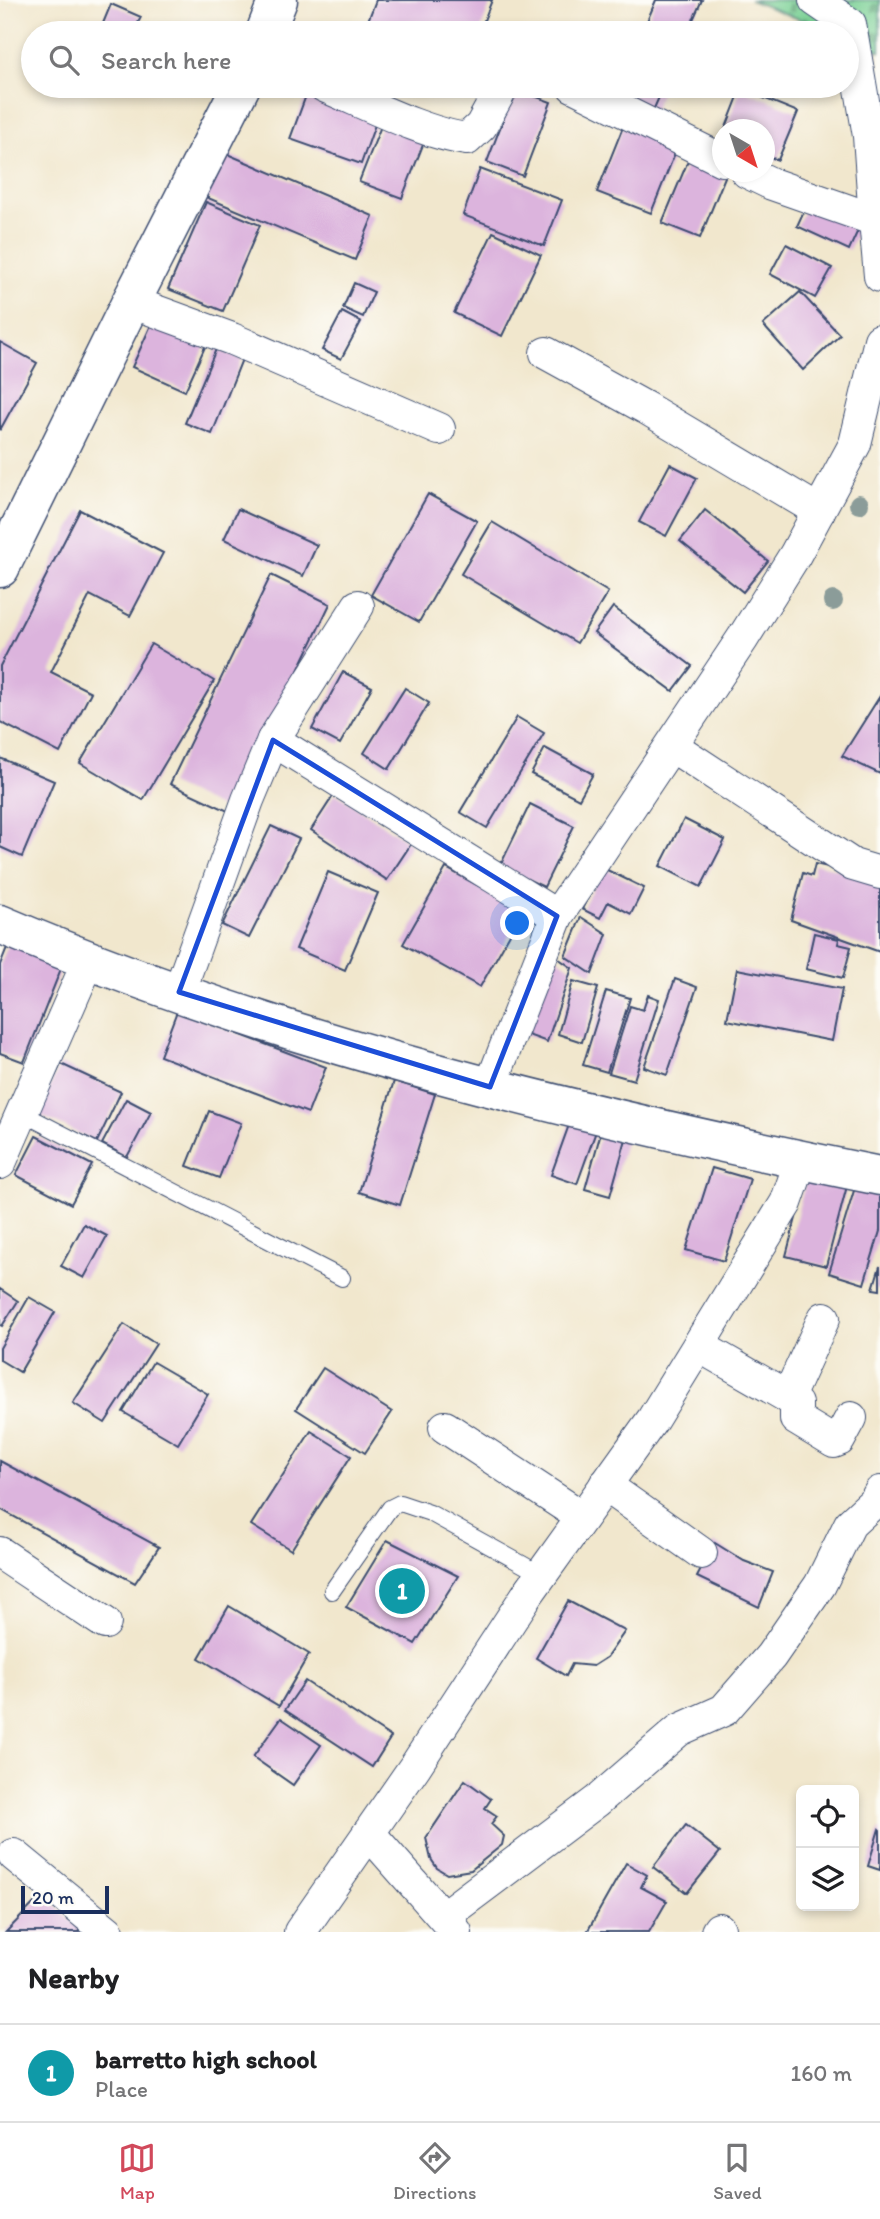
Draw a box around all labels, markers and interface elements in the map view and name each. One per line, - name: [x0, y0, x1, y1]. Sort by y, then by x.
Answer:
- search box: [21, 21, 859, 98]
- icon: search: [45, 41, 83, 79]
- text: Search here: [101, 44, 231, 76]
- north arrow: [712, 119, 775, 182]
- your location: [500, 906, 534, 940]
- pin: 1: [379, 1565, 425, 1617]
- map controls: [796, 1785, 859, 1911]
- button: locate: [796, 1785, 859, 1848]
- button: layers: [796, 1848, 859, 1911]
- scale bar: [21, 1883, 108, 1915]
- text: 20 m: [32, 1886, 74, 1909]
- text: Nearby: [28, 1959, 119, 1996]
- text: barretto high school: [95, 2043, 317, 2075]
- text: 1: [46, 2059, 56, 2087]
- text: 160 m: [790, 2059, 852, 2087]
- text: Place: [95, 2075, 148, 2103]
- tab: Map: [118, 2139, 156, 2204]
- tab: Directions: [393, 2139, 477, 2204]
- tab: Saved: [713, 2139, 762, 2204]

